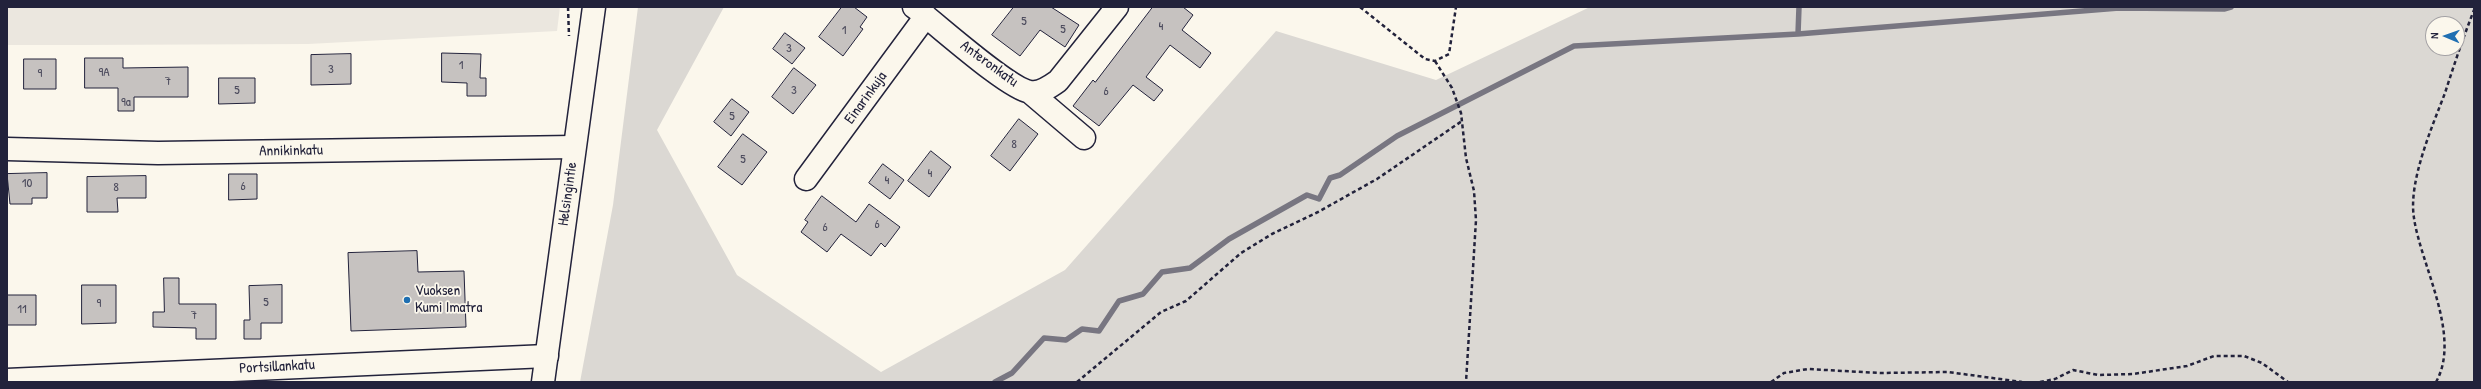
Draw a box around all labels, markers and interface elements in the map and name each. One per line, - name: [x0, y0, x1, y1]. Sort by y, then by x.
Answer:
- house number: 5: [1021, 14, 1027, 30]
- north arrow: [2425, 16, 2465, 56]
- house number: 4: [1159, 19, 1163, 35]
- house number: 5: [1060, 22, 1066, 38]
- house number: 1: [842, 23, 846, 39]
- text: N: [2427, 32, 2441, 39]
- street label: Anteronkatu: [957, 37, 1021, 91]
- house number: 3: [786, 41, 792, 57]
- house number: 1: [459, 58, 463, 74]
- house number: 3: [328, 62, 334, 78]
- house number: 9A: [98, 65, 110, 81]
- house number: 9: [38, 66, 42, 82]
- street label: Einarinkuja: [841, 68, 891, 128]
- house number: 7: [165, 74, 171, 90]
- house number: 5: [234, 83, 240, 99]
- house number: 3: [791, 83, 797, 99]
- house number: 6: [1103, 84, 1109, 100]
- house number: 9a: [121, 95, 131, 111]
- house number: 5: [729, 109, 735, 125]
- house number: 8: [1011, 137, 1017, 153]
- street label: Annikinkatu: [259, 141, 323, 161]
- house number: 5: [740, 152, 746, 168]
- street label: Helsingintie: [555, 161, 581, 227]
- house number: 4: [928, 166, 932, 182]
- house number: 4: [885, 173, 889, 189]
- house number: 10: [22, 176, 32, 192]
- house number: 6: [240, 179, 246, 195]
- house number: 8: [113, 180, 119, 196]
- house number: 6: [874, 217, 880, 233]
- house number: 6: [822, 220, 828, 236]
- place label: Vuoksen Kumi Imatra: [415, 282, 482, 317]
- house number: 5: [263, 295, 269, 311]
- marker: Vuoksen Kumi Imatra: [402, 295, 412, 305]
- house number: 9: [97, 296, 101, 312]
- house number: 11: [17, 302, 27, 318]
- house number: 7: [191, 308, 197, 324]
- street label: Portsillankatu: [239, 356, 315, 378]

